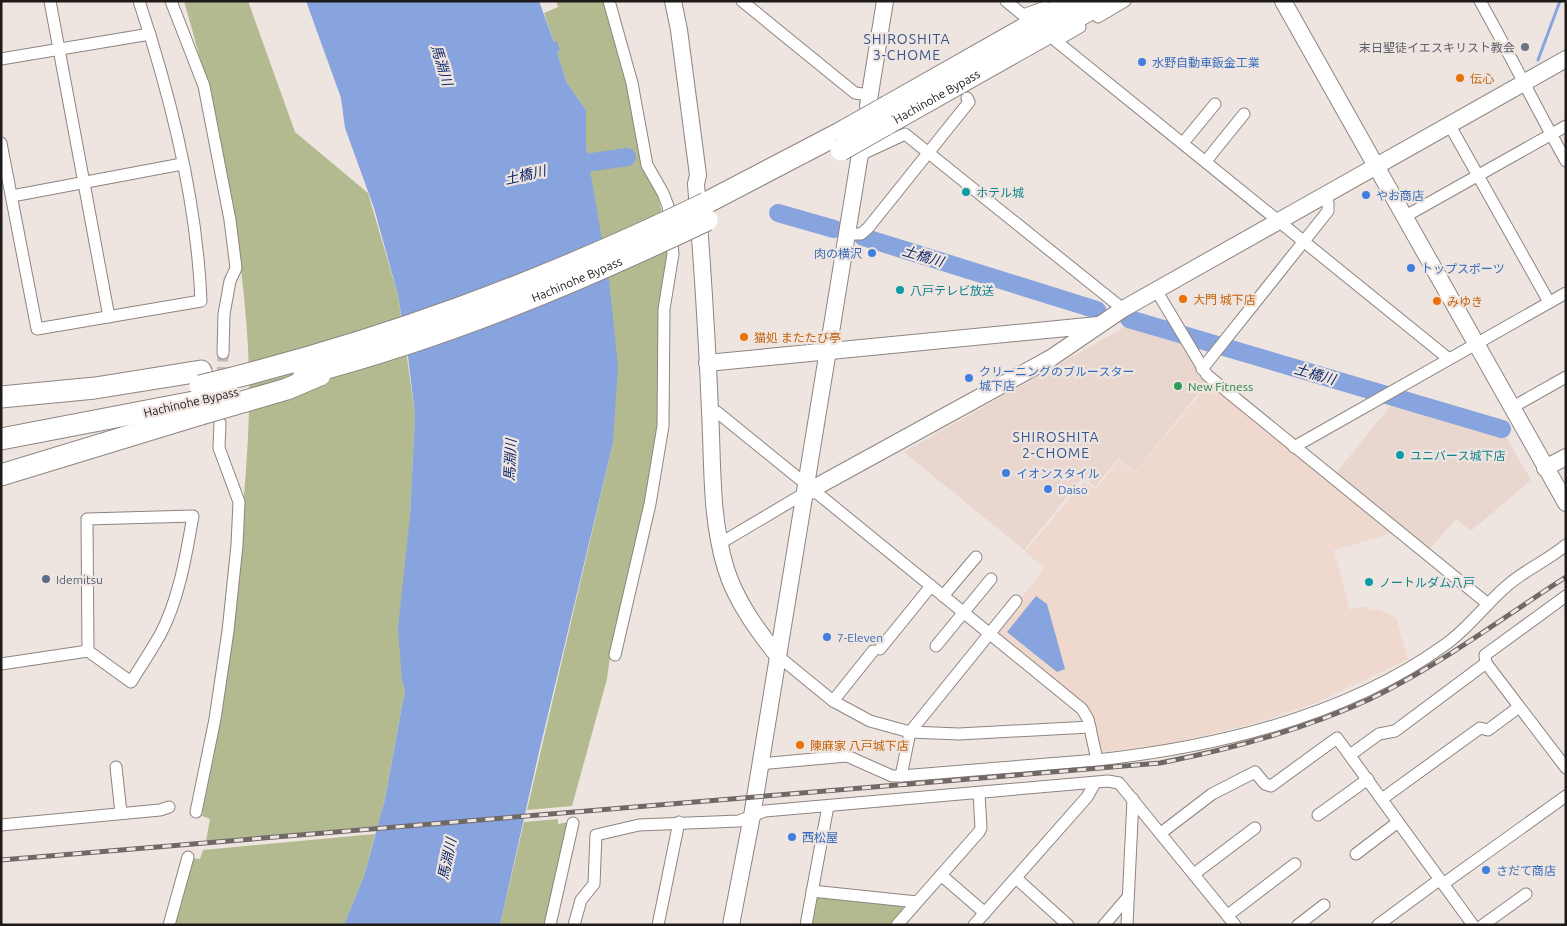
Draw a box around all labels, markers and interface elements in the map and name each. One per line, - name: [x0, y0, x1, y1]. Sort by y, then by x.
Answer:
- district label: SHIROSHITA 3-CHOME: [863, 31, 951, 63]
- place label: 末日聖徒イエスキリスト教会: [1359, 41, 1515, 54]
- marker: 末日聖徒イエスキリスト教会: [1519, 41, 1531, 53]
- water label: 馬淵川: [428, 43, 456, 89]
- marker: 水野自動車鈑金工業: [1136, 56, 1148, 68]
- place label: 水野自動車鈑金工業: [1152, 56, 1260, 69]
- street label: Hachinohe Bypass: [891, 67, 982, 126]
- marker: 伝心: [1454, 72, 1466, 84]
- place label: 伝心: [1470, 72, 1494, 85]
- water label: 土橋川: [503, 162, 549, 188]
- marker: ホテル城: [960, 186, 972, 198]
- place label: ホテル城: [976, 186, 1024, 199]
- marker: やお商店: [1360, 189, 1372, 201]
- place label: やお商店: [1376, 189, 1424, 202]
- water label: 土橋川: [901, 242, 947, 270]
- place label: 肉の横沢: [814, 247, 862, 260]
- marker: 肉の横沢: [866, 247, 878, 259]
- street label: Hachinohe Bypass: [529, 254, 624, 304]
- marker: トップスポーツ: [1405, 262, 1417, 274]
- place label: トップスポーツ: [1421, 262, 1505, 275]
- marker: 八戸テレビ放送: [894, 284, 906, 296]
- place label: 八戸テレビ放送: [910, 284, 994, 297]
- marker: 大門 城下店: [1177, 293, 1189, 305]
- place label: 大門 城下店: [1193, 293, 1256, 306]
- marker: みゆき: [1431, 295, 1443, 307]
- place label: みゆき: [1447, 295, 1483, 308]
- marker: 猫処 またたび亭: [738, 331, 750, 343]
- place label: 猫処 またたび亭: [754, 331, 841, 344]
- water label: 土橋川: [1293, 361, 1339, 388]
- place label: クリーニングのブルースター 城下店: [979, 365, 1134, 392]
- marker: クリーニングのブルースター 城下店: [963, 372, 975, 384]
- marker: New Fitness: [1172, 380, 1184, 392]
- place label: New Fitness: [1188, 380, 1253, 393]
- street label: Hachinohe Bypass: [142, 385, 240, 419]
- district label: SHIROSHITA 2-CHOME: [1012, 429, 1100, 461]
- water label: 馬淵川: [501, 437, 519, 481]
- marker: ユニバース城下店: [1394, 449, 1406, 461]
- place label: ユニバース城下店: [1410, 449, 1505, 462]
- marker: イオンスタイル: [1000, 467, 1012, 479]
- place label: イオンスタイル: [1016, 467, 1100, 480]
- marker: Daiso: [1042, 483, 1054, 495]
- place label: Daiso: [1058, 483, 1088, 496]
- marker: Idemitsu: [40, 573, 52, 585]
- place label: Idemitsu: [56, 573, 103, 586]
- marker: ノートルダム八戸: [1363, 576, 1375, 588]
- place label: ノートルダム八戸: [1379, 576, 1475, 589]
- marker: 7-Eleven: [821, 631, 833, 643]
- place label: 7-Eleven: [837, 631, 883, 644]
- marker: 陳麻家 八戸城下店: [794, 739, 806, 751]
- place label: 陳麻家 八戸城下店: [810, 739, 909, 752]
- marker: 西松屋: [786, 831, 798, 843]
- place label: 西松屋: [802, 831, 838, 844]
- water label: 馬淵川: [435, 835, 460, 881]
- marker: さだて商店: [1480, 864, 1492, 876]
- place label: さだて商店: [1496, 864, 1556, 877]

